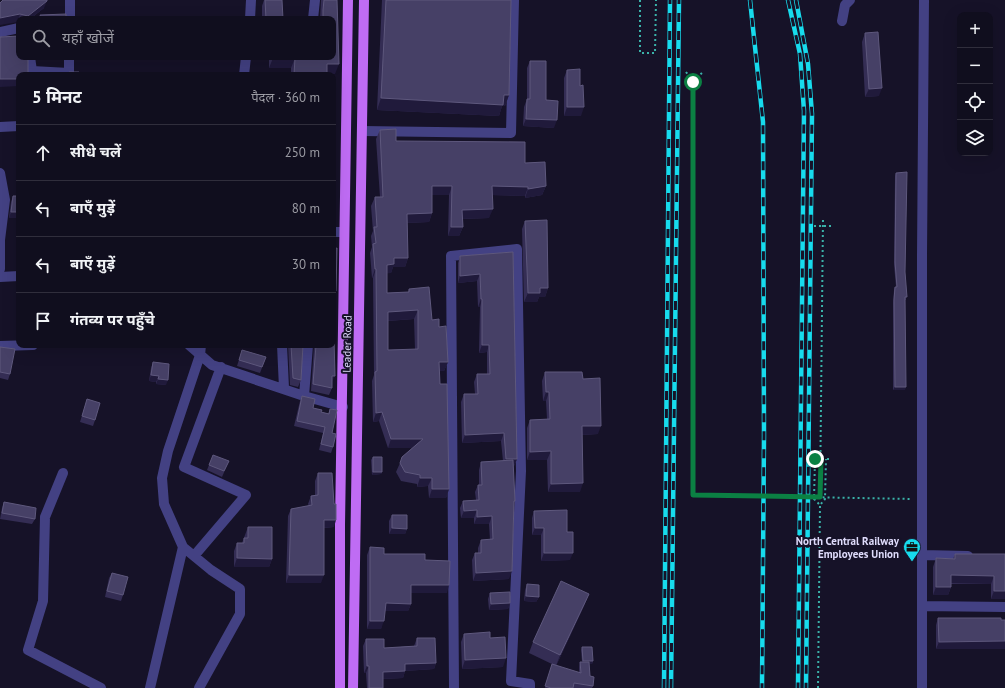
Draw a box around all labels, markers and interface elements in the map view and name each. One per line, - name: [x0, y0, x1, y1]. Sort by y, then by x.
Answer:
- map controls: [957, 12, 993, 156]
- button: +: [957, 12, 993, 48]
- search box: [16, 16, 336, 60]
- icon: search: [30, 27, 52, 49]
- text: यहाँ खोजें: [62, 28, 114, 47]
- button: −: [957, 48, 993, 84]
- route start: [684, 73, 702, 91]
- button: locate: [957, 84, 993, 120]
- text: 5 मिनट: [32, 86, 82, 108]
- text: पैदल · 360 m: [251, 89, 320, 106]
- button: layers: [957, 120, 993, 156]
- icon: ahead: [32, 142, 54, 164]
- text: सीधे चलें: [70, 142, 121, 161]
- text: 250 m: [285, 144, 320, 161]
- icon: left: [32, 198, 54, 220]
- text: बाएँ मुड़ें: [70, 198, 115, 217]
- text: 80 m: [292, 200, 320, 217]
- icon: left: [32, 254, 54, 276]
- text: बाएँ मुड़ें: [70, 254, 115, 273]
- text: 30 m: [292, 256, 320, 273]
- icon: arrive: [32, 310, 54, 332]
- text: गंतव्य पर पहुँचे: [70, 310, 155, 329]
- street label: Leader Road: [339, 315, 355, 373]
- route end: [806, 450, 824, 468]
- place label: North Central Railway Employees Union: [796, 534, 900, 561]
- office icon: North Central Railway Employees Union: [902, 537, 922, 562]

